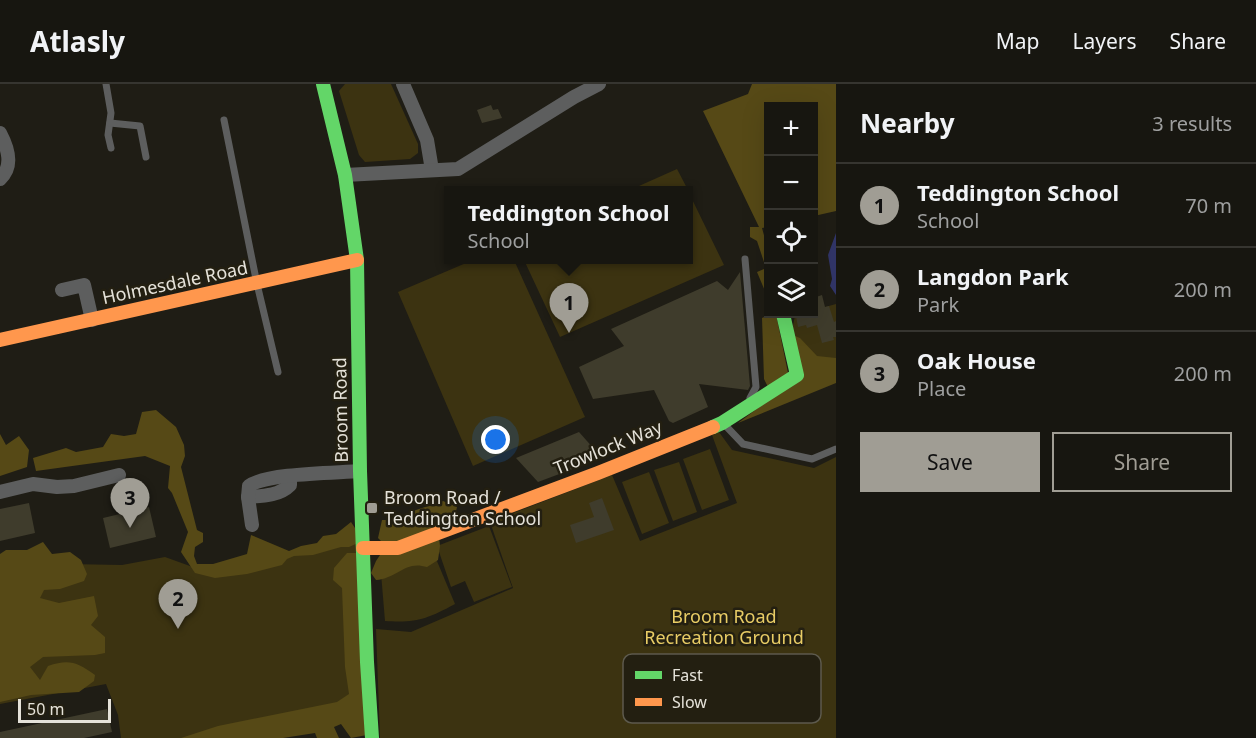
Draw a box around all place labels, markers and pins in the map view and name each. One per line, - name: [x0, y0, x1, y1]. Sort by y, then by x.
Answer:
- pin: 1: [550, 284, 588, 333]
- pin: 3: [110, 478, 150, 528]
- place label: Broom Road / Teddington School: [384, 485, 541, 530]
- marker: Broom Road / Teddington School: [365, 501, 379, 515]
- pin: 2: [158, 580, 198, 629]

